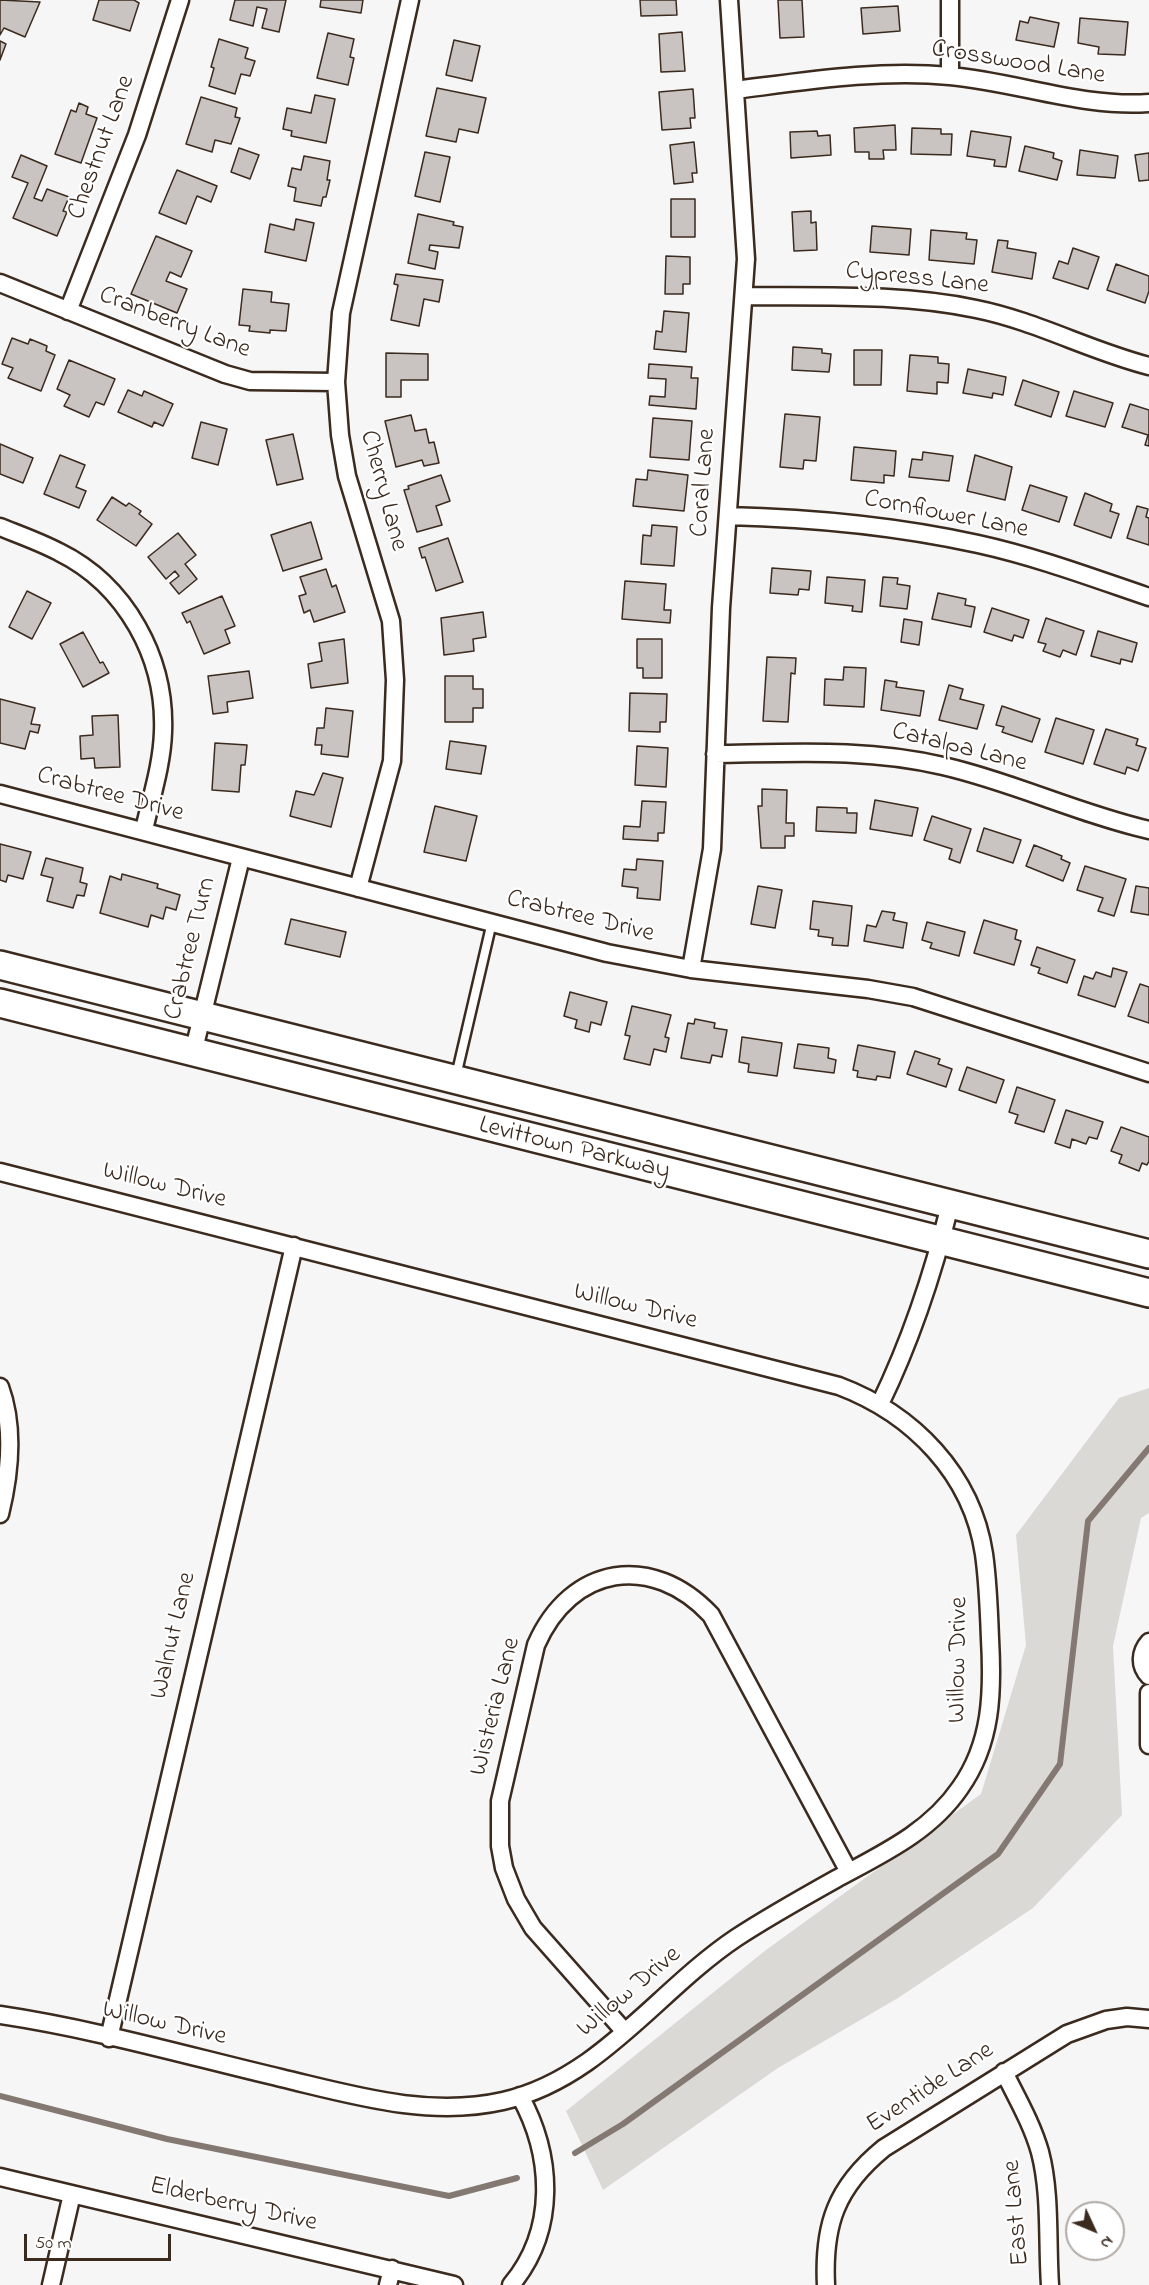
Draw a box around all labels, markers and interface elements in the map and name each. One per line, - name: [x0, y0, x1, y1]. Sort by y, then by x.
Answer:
- street label: Crosswood Lane: [929, 35, 1107, 93]
- street label: Chestnut Lane: [62, 72, 144, 224]
- street label: Cypress Lane: [844, 257, 990, 303]
- street label: Cranberry Lane: [94, 281, 254, 367]
- street label: Cherry Lane: [351, 427, 413, 555]
- street label: Coral Lane: [686, 428, 724, 538]
- street label: Cornflower Lane: [861, 485, 1031, 547]
- street label: Catalpa Lane: [888, 717, 1030, 781]
- street label: Crabtree Drive: [33, 761, 187, 831]
- street label: Crabtree Turn: [159, 875, 225, 1023]
- street label: Crabtree Drive: [503, 885, 657, 951]
- street label: Levittown Parkway: [475, 1111, 673, 1189]
- street label: Willow Drive: [99, 1157, 229, 1217]
- street label: Willow Drive: [570, 1278, 700, 1338]
- street label: Walnut Lane: [145, 1569, 205, 1703]
- street label: Willow Drive: [943, 1597, 977, 1723]
- street label: Wisteria Lane: [465, 1635, 529, 1779]
- street label: Willow Drive: [572, 1940, 688, 2046]
- street label: Willow Drive: [99, 1996, 229, 2054]
- street label: Eventide Lane: [862, 2036, 1000, 2142]
- street label: East Lane: [998, 2159, 1038, 2267]
- street label: Elderberry Drive: [146, 2172, 320, 2240]
- north arrow: [1065, 2201, 1125, 2261]
- scale bar: [27, 2222, 174, 2260]
- text: N: [1094, 2230, 1119, 2254]
- text: 50 m: [35, 2231, 72, 2257]

